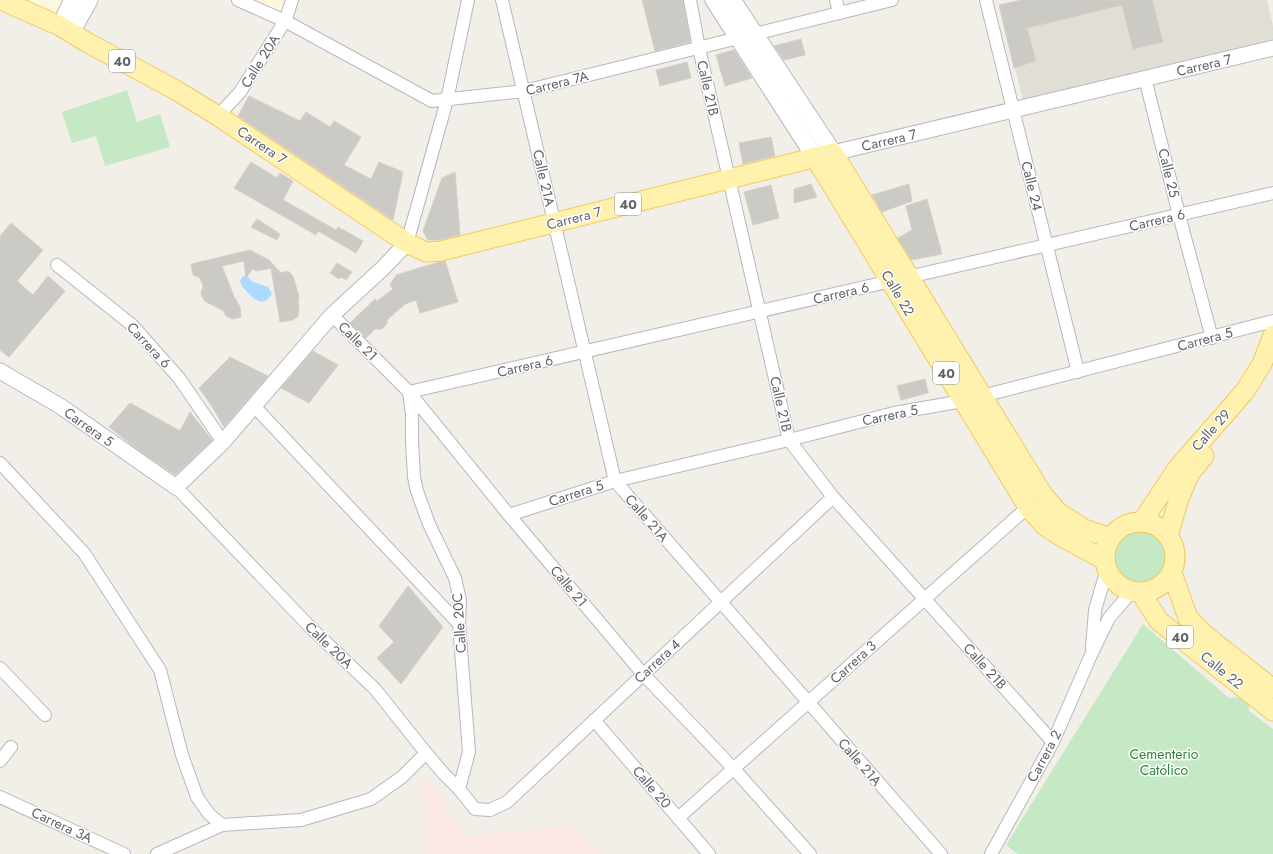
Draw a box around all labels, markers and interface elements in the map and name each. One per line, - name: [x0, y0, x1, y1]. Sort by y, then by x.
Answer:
- street label: Calle 20A: [236, 30, 285, 92]
- street label: Carrera 7: [1174, 49, 1234, 81]
- road number: 40: [109, 50, 135, 72]
- street label: Calle 21B: [692, 58, 724, 118]
- street label: Carrera 7A: [524, 65, 591, 100]
- street label: Carrera 7: [233, 121, 291, 169]
- street label: Carrera 7: [859, 124, 919, 156]
- street label: Calle 25: [1153, 146, 1185, 200]
- street label: Calle 21A: [528, 148, 560, 209]
- street label: Calle 24: [1016, 159, 1048, 213]
- road number: 40: [615, 193, 641, 215]
- street label: Carrera 7: [544, 201, 604, 234]
- street label: Carrera 6: [1127, 204, 1187, 236]
- street label: Calle 22: [877, 266, 919, 320]
- street label: Carrera 6: [811, 277, 871, 309]
- street label: Carrera 6: [122, 317, 176, 373]
- street label: Calle 21: [334, 317, 382, 365]
- street label: Carrera 5: [1175, 322, 1235, 356]
- street label: Carrera 6: [495, 350, 555, 382]
- road number: 40: [933, 362, 959, 384]
- street label: Calle 21B: [765, 374, 797, 434]
- street label: Carrera 5: [860, 399, 920, 431]
- street label: Carrera 5: [60, 403, 118, 451]
- street label: Calle 29: [1187, 405, 1235, 455]
- street label: Carrera 5: [546, 475, 606, 511]
- street label: Calle 21A: [621, 490, 674, 547]
- street label: Calle 21: [546, 561, 592, 611]
- street label: Calle 20C: [447, 592, 471, 654]
- street label: Calle 20A: [301, 617, 358, 673]
- road number: 40: [1167, 626, 1193, 648]
- street label: Carrera 4: [629, 634, 685, 688]
- street label: Carrera 3: [825, 635, 881, 688]
- street label: Calle 21B: [959, 638, 1011, 694]
- street label: Calle 22: [1196, 646, 1248, 694]
- street label: Carrera 2: [1022, 726, 1066, 786]
- street label: Calle 21A: [834, 734, 887, 791]
- park label: Cementerio Católico: [1130, 744, 1199, 780]
- street label: Calle 20: [628, 761, 676, 813]
- street label: Carrera 3A: [28, 802, 97, 848]

